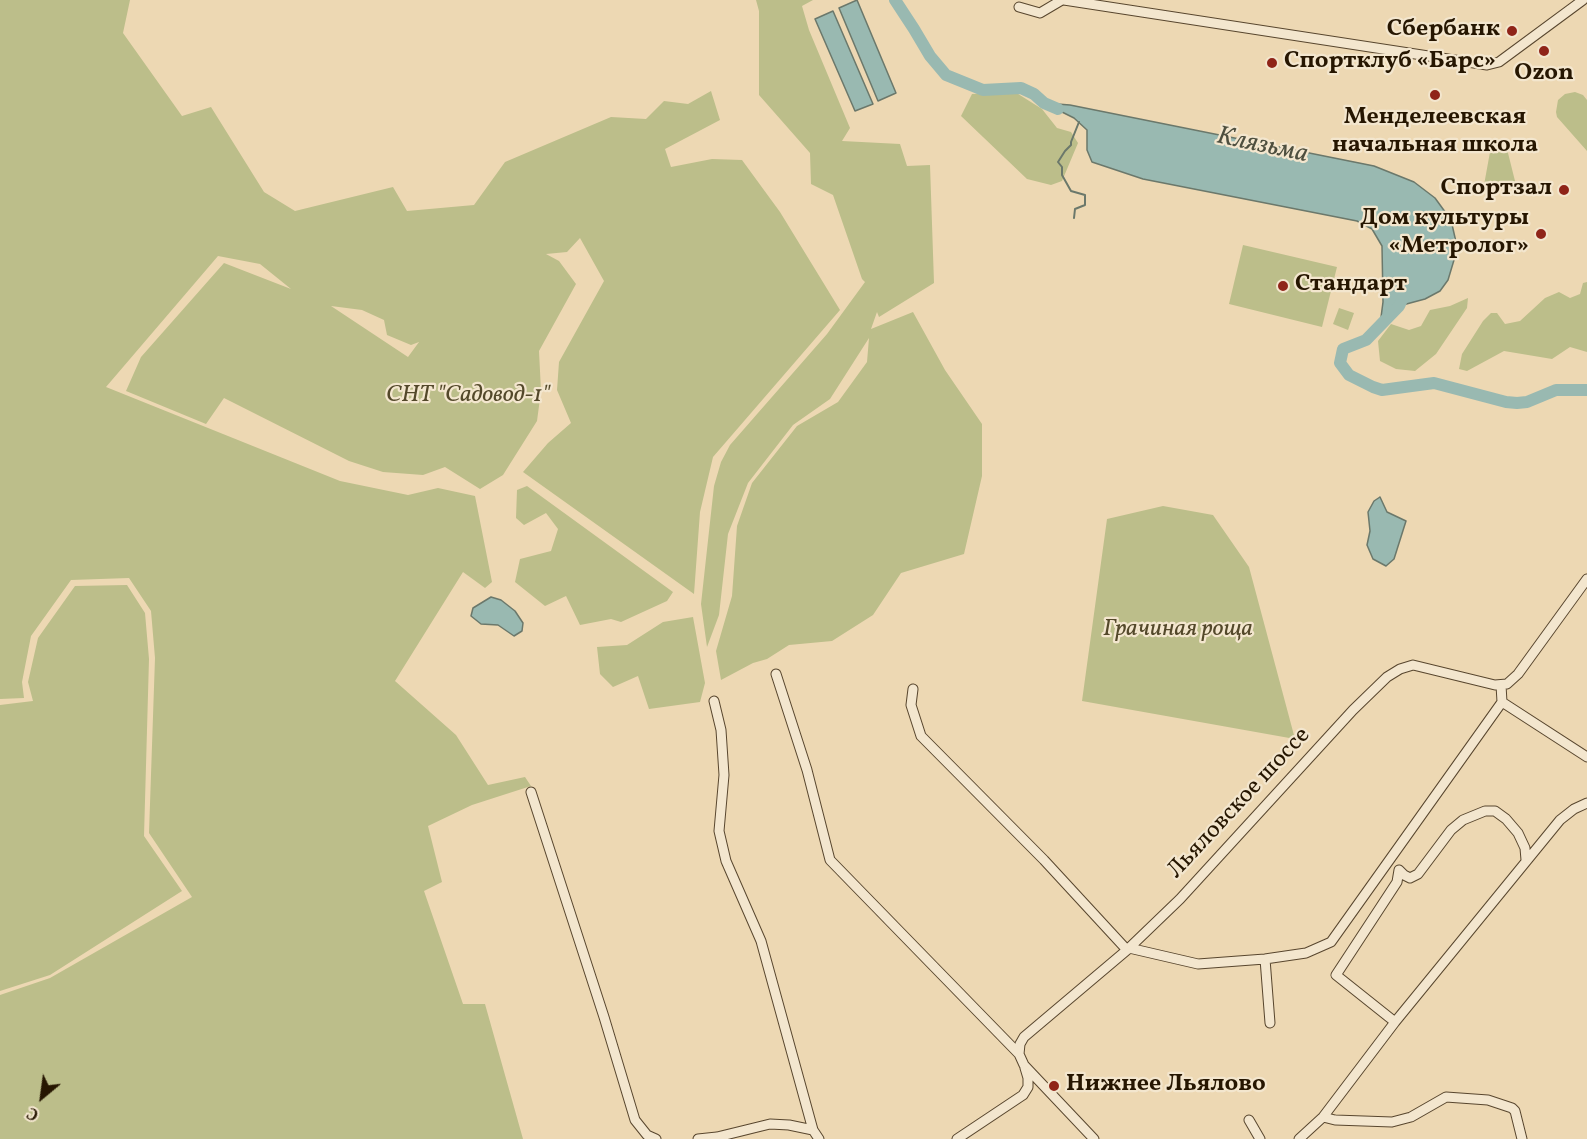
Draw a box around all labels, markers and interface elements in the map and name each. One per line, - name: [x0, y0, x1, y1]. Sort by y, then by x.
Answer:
- place label: Сбербанк: [1387, 17, 1500, 45]
- marker: Сбербанк: [1505, 24, 1519, 38]
- marker: Ozon: [1537, 44, 1551, 58]
- place label: Спортклуб «Барс»: [1284, 49, 1496, 77]
- marker: Спортклуб «Барс»: [1265, 56, 1279, 70]
- place label: Ozon: [1514, 61, 1574, 89]
- marker: Менделеевская начальная школа: [1428, 88, 1442, 102]
- place label: Менделеевская начальная школа: [1332, 105, 1538, 161]
- water label: Клязьма: [1214, 122, 1310, 172]
- place label: Спортзал: [1441, 176, 1552, 204]
- marker: Спортзал: [1557, 183, 1571, 197]
- place label: Дом культуры «Метролог»: [1360, 206, 1529, 262]
- marker: Дом культуры «Метролог»: [1534, 227, 1548, 241]
- place label: Стандарт: [1295, 272, 1407, 300]
- marker: Стандарт: [1276, 279, 1290, 293]
- park label: СНТ "Садовод-1": [386, 383, 550, 411]
- park label: Грачиная роща: [1103, 617, 1253, 645]
- street label: Льяловское шоссе: [1162, 722, 1318, 886]
- north arrow: [12, 1067, 72, 1127]
- place label: Нижнее Льялово: [1066, 1072, 1266, 1100]
- marker: Нижнее Льялово: [1047, 1079, 1061, 1093]
- text: С: [23, 1101, 43, 1125]

